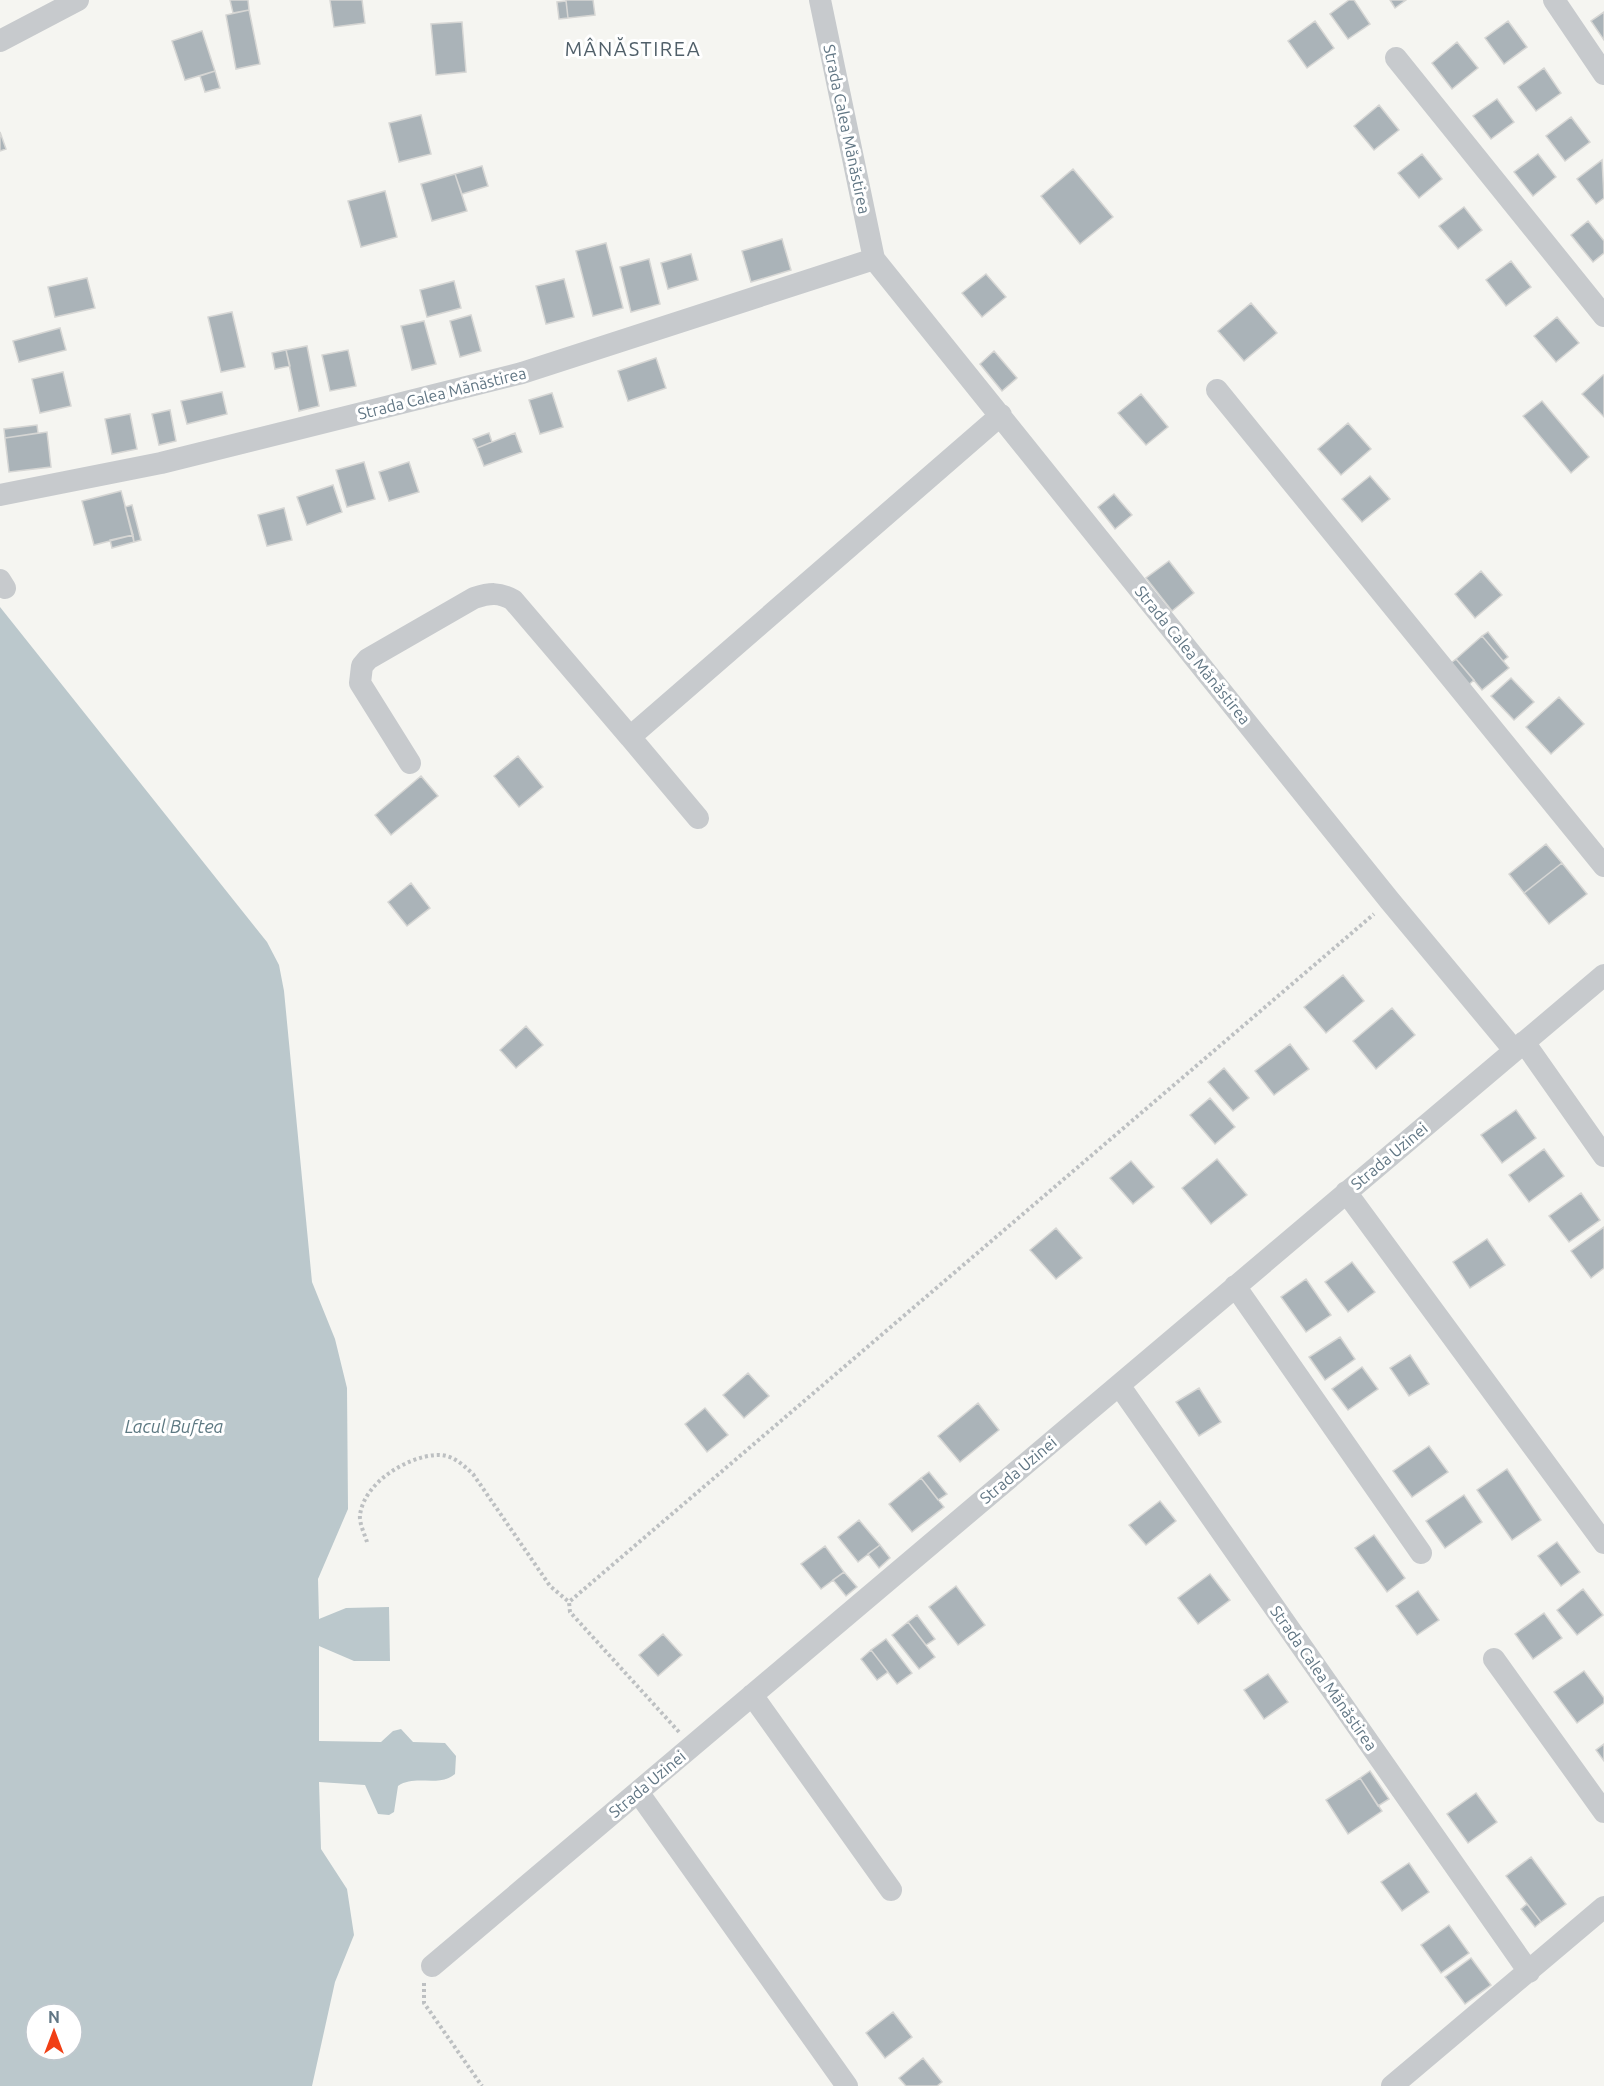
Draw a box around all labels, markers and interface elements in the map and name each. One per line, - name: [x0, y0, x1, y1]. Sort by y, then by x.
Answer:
- district label: MÂNĂSTIREA: [565, 37, 701, 60]
- street label: Strada Calea Mănăstirea: [820, 43, 874, 215]
- street label: Strada Calea Mănăstirea: [356, 363, 528, 423]
- street label: Strada Calea Mănăstirea: [1132, 582, 1254, 728]
- street label: Strada Uzinei: [1347, 1119, 1431, 1193]
- water label: Lacul Buftea: [125, 1416, 224, 1437]
- street label: Strada Uzinei: [976, 1433, 1060, 1507]
- street label: Strada Calea Mănăstirea: [1267, 1602, 1381, 1754]
- street label: Strada Uzinei: [605, 1747, 689, 1821]
- north arrow: [24, 2002, 84, 2062]
- text: N: [48, 2008, 60, 2026]

